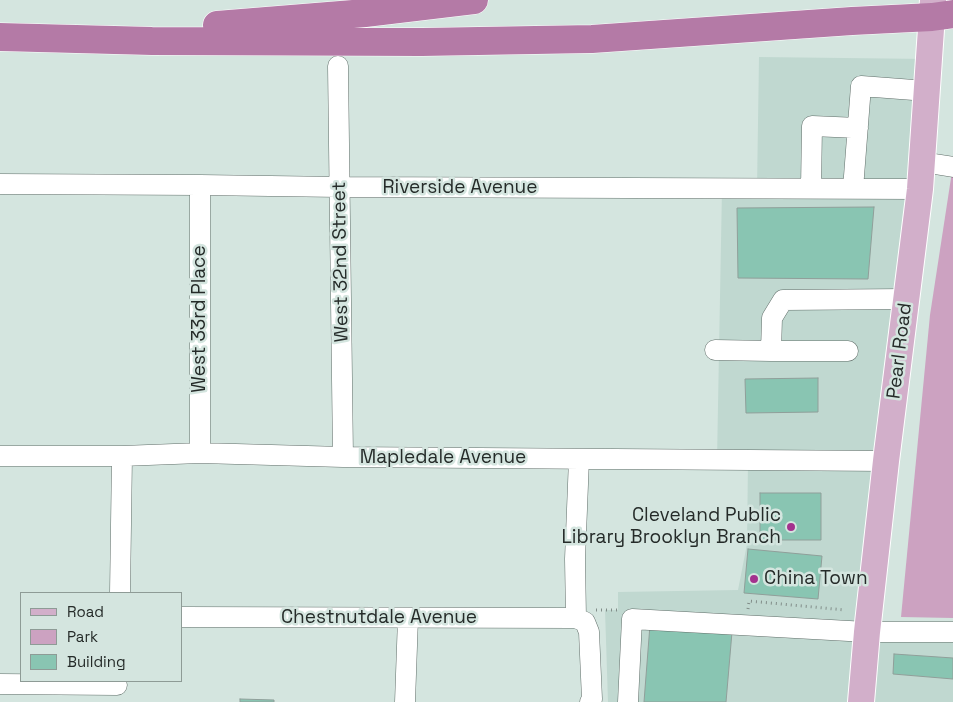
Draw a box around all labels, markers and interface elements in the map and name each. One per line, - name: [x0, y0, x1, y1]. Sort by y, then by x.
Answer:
- street label: Riverside Avenue: [383, 177, 537, 199]
- street label: West 32nd Street: [328, 181, 354, 343]
- street label: West 33rd Place: [189, 245, 211, 393]
- street label: Pearl Road: [883, 302, 917, 400]
- street label: Mapledale Avenue: [360, 447, 526, 469]
- place label: Cleveland Public Library Brooklyn Branch: [561, 505, 781, 549]
- marker: Cleveland Public Library Brooklyn Branch: [785, 521, 797, 533]
- place label: China Town: [764, 568, 868, 590]
- marker: China Town: [748, 573, 760, 585]
- legend: [20, 592, 182, 682]
- text: Road: [67, 602, 104, 621]
- street label: Chestnutdale Avenue: [281, 607, 477, 629]
- text: Park: [67, 627, 98, 646]
- text: Building: [67, 652, 126, 671]

